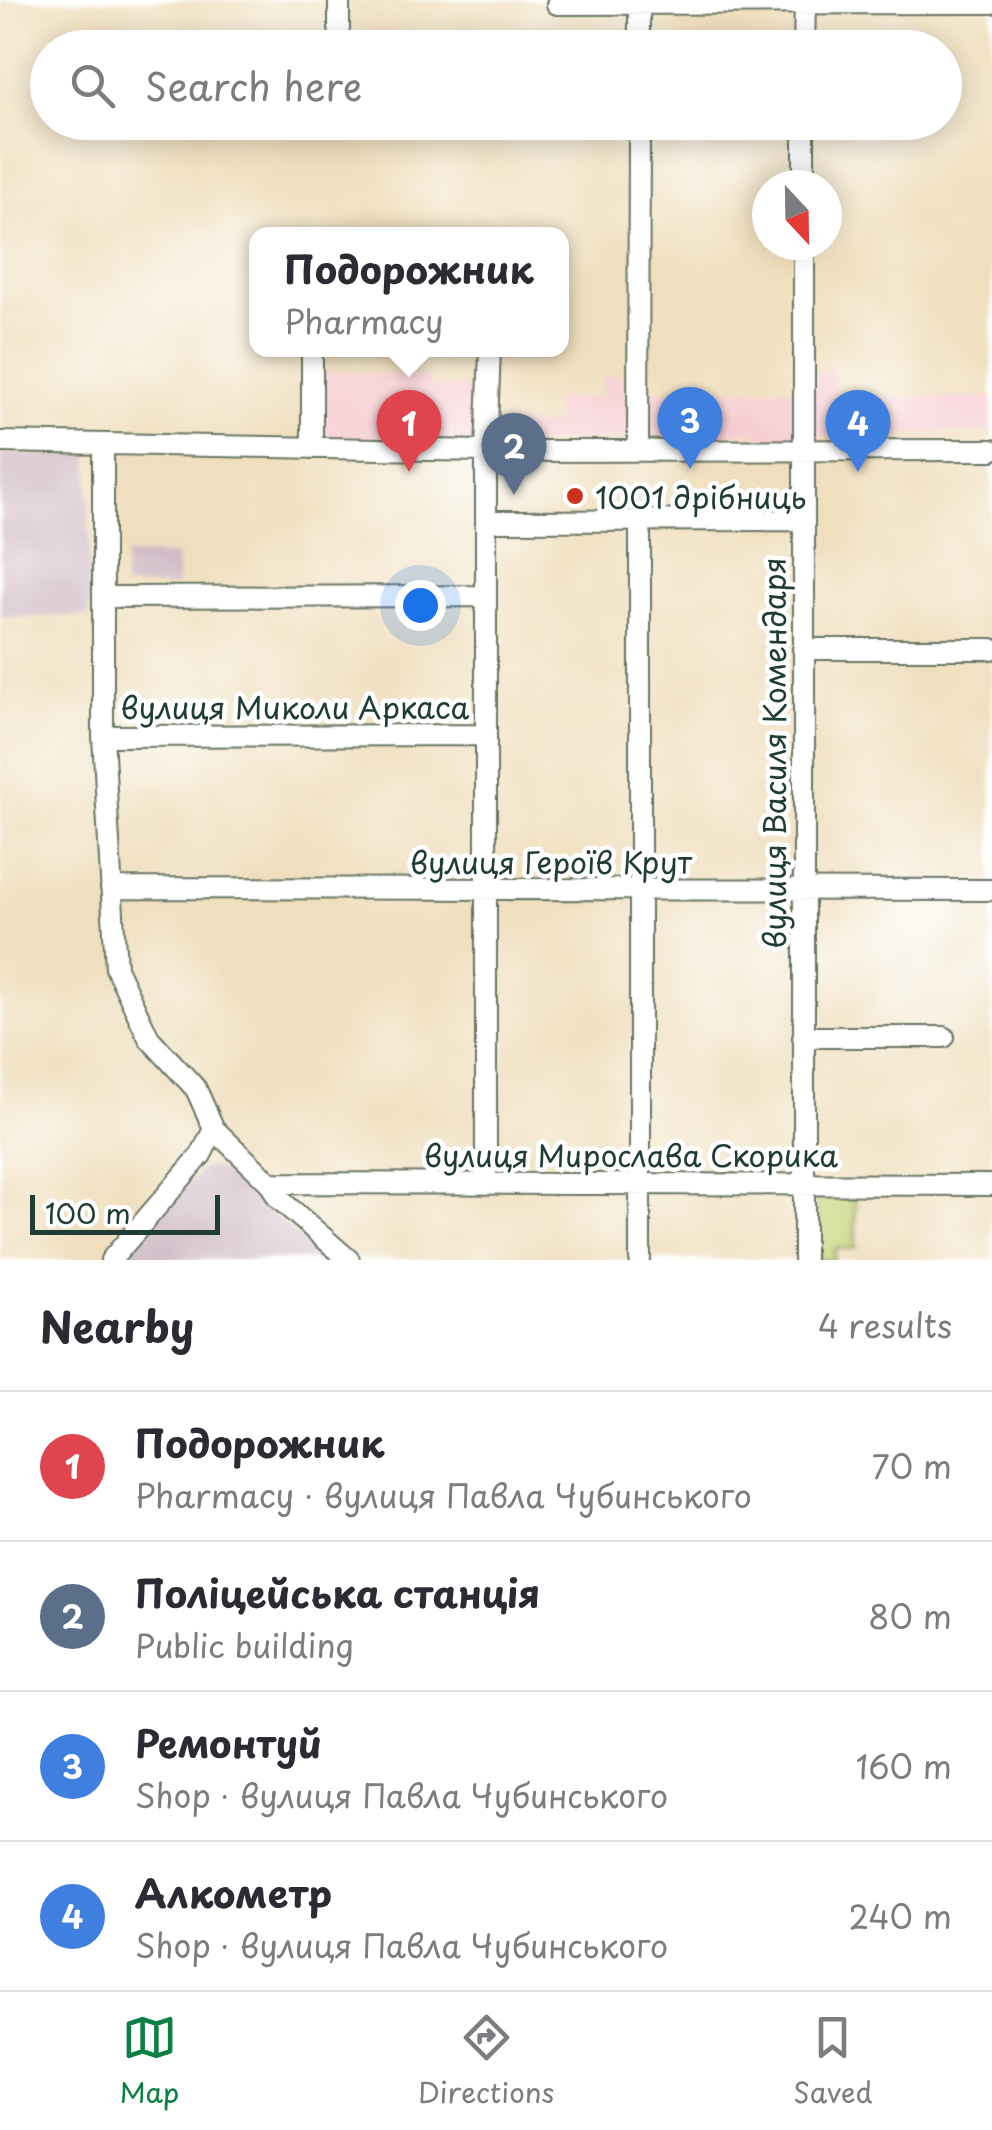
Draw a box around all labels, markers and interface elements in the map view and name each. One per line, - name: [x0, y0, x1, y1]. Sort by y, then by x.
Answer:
- search box: [30, 30, 962, 140]
- text: Search here: [145, 57, 362, 114]
- icon: search: [65, 58, 120, 113]
- north arrow: [752, 170, 842, 260]
- popup: [249, 227, 569, 357]
- text: Подорожник: [284, 240, 534, 297]
- text: Pharmacy: [284, 297, 444, 345]
- pin: 3: [658, 386, 722, 469]
- pin: 1: [376, 390, 442, 472]
- pin: 4: [826, 390, 890, 472]
- pin: 2: [482, 412, 546, 495]
- place label: 1001 дрібниць: [595, 474, 806, 519]
- marker: 1001 дрібниць: [564, 485, 586, 507]
- street label: вулиця Василя Комендаря: [751, 557, 796, 949]
- your location: [395, 580, 446, 631]
- street label: вулиця Миколи Аркаса: [121, 684, 470, 729]
- street label: вулиця Героїв Крут: [410, 839, 692, 884]
- street label: вулиця Мирослава Скорика: [424, 1132, 838, 1177]
- scale bar: [30, 1190, 220, 1234]
- text: 100 m: [45, 1191, 131, 1234]
- text: Nearby: [40, 1294, 194, 1357]
- text: 4 results: [818, 1301, 952, 1349]
- text: Подорожник: [135, 1414, 384, 1471]
- text: 1: [65, 1442, 80, 1490]
- text: 70 m: [872, 1442, 952, 1490]
- text: Pharmacy · вулиця Павла Чубинського: [135, 1471, 752, 1519]
- text: Поліцейська станція: [135, 1564, 540, 1621]
- text: 2: [61, 1592, 84, 1640]
- text: 80 m: [868, 1592, 952, 1640]
- text: Public building: [135, 1621, 354, 1669]
- text: Ремонтуй: [135, 1714, 322, 1771]
- text: 3: [62, 1742, 83, 1790]
- text: 160 m: [856, 1742, 952, 1790]
- text: Shop · вулиця Павла Чубинського: [135, 1771, 668, 1819]
- text: Алкометр: [135, 1864, 332, 1921]
- text: 4: [62, 1892, 83, 1940]
- text: 240 m: [849, 1892, 952, 1940]
- text: Shop · вулиця Павла Чубинського: [135, 1921, 668, 1969]
- tab: Map: [119, 2010, 179, 2113]
- tab: Directions: [418, 2010, 554, 2113]
- tab: Saved: [793, 2010, 873, 2113]

